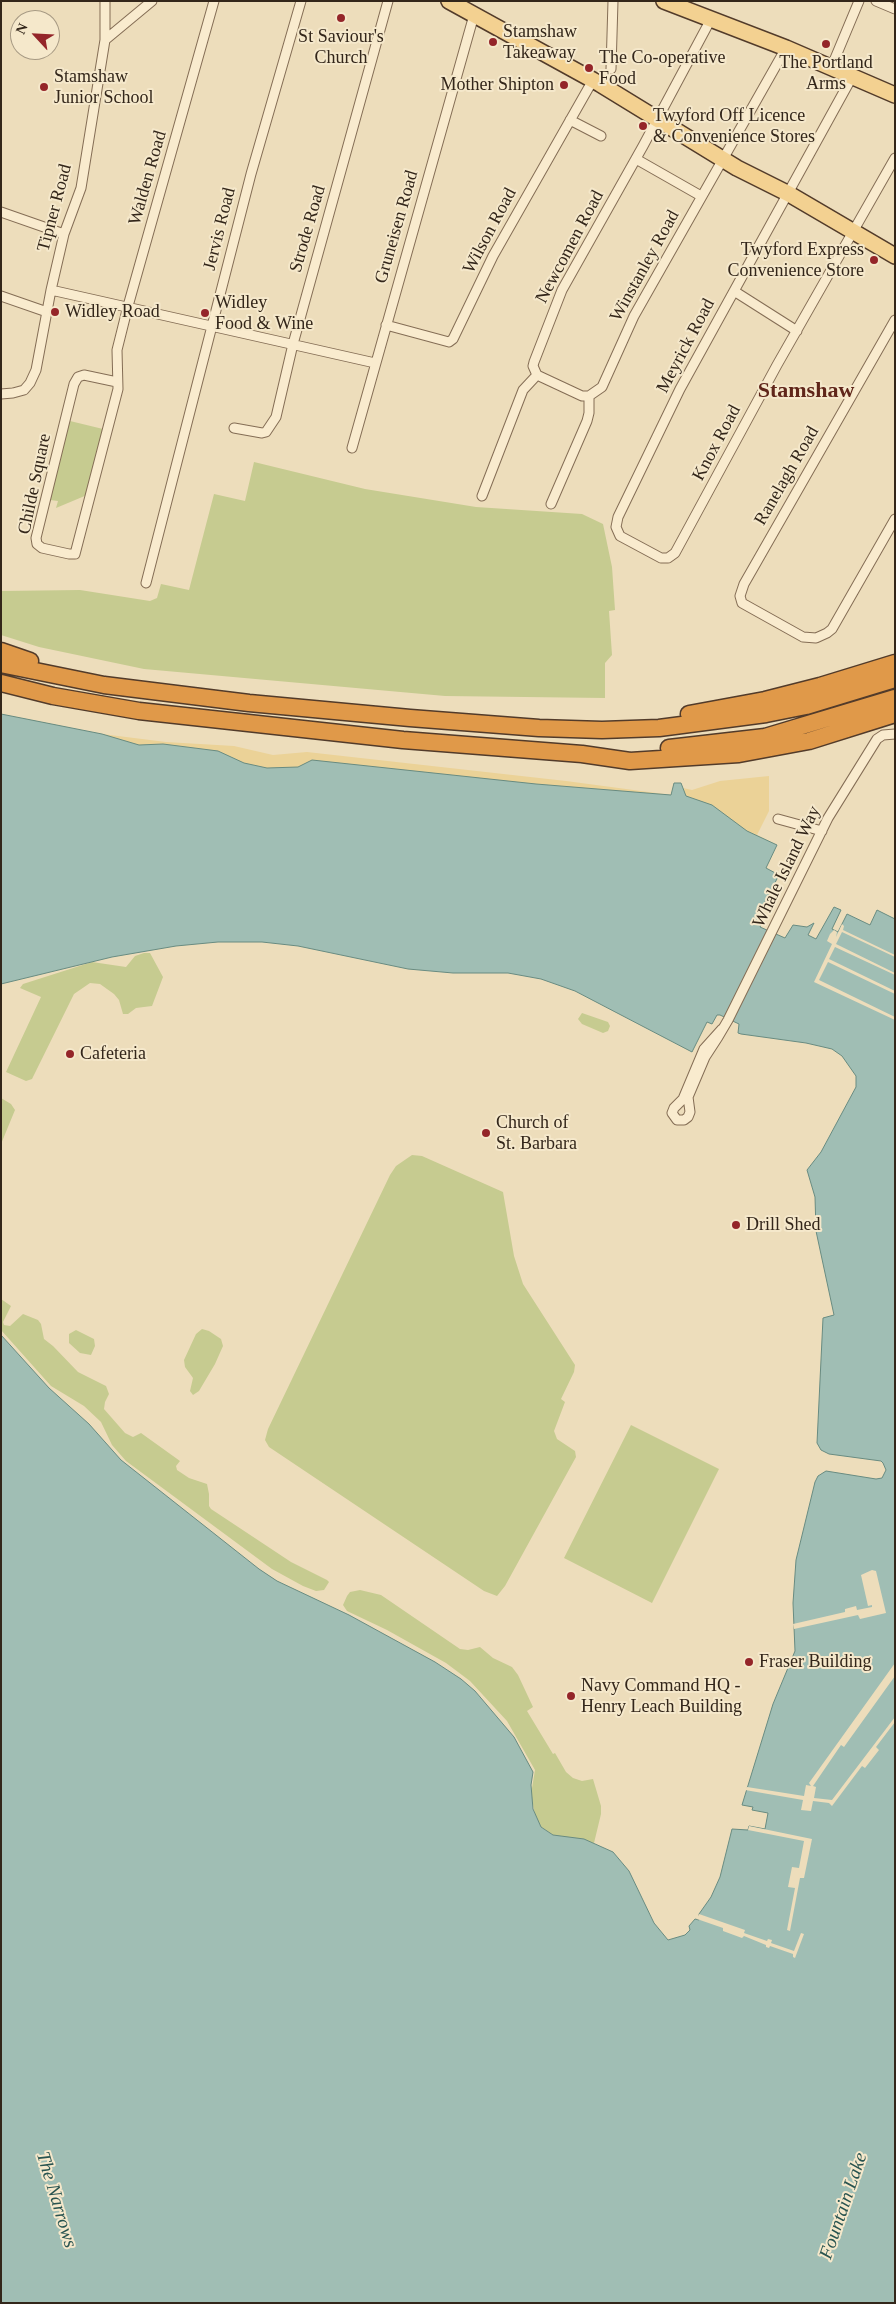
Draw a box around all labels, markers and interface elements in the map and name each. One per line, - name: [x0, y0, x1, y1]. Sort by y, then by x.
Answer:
- north arrow: [10, 10, 60, 60]
- marker: St Saviour's Church: [335, 12, 347, 24]
- text: N: [13, 21, 31, 37]
- place label: Stamshaw Takeaway: [503, 21, 577, 64]
- place label: St Saviour's Church: [298, 26, 384, 68]
- marker: Stamshaw Takeaway: [487, 36, 499, 48]
- marker: The Portland Arms: [820, 38, 832, 50]
- place label: The Co-operative Food: [599, 47, 725, 90]
- place label: The Portland Arms: [779, 52, 873, 94]
- marker: The Co-operative Food: [583, 62, 595, 74]
- place label: Stamshaw Junior School: [54, 66, 154, 108]
- place label: Mother Shipton: [440, 74, 554, 96]
- marker: Mother Shipton: [558, 79, 570, 91]
- marker: Stamshaw Junior School: [38, 81, 50, 93]
- place label: Twyford Off Licence & Convenience Stores: [653, 105, 815, 148]
- marker: Twyford Off Licence & Convenience Stores: [637, 120, 649, 132]
- street label: Walden Road: [124, 128, 172, 228]
- street label: Tipner Road: [33, 162, 77, 254]
- street label: Gruneisen Road: [371, 168, 423, 286]
- street label: Strode Road: [285, 183, 331, 275]
- street label: Jervis Road: [199, 185, 241, 273]
- street label: Wilson Road: [458, 185, 522, 277]
- street label: Newcomen Road: [531, 187, 609, 307]
- street label: Winstanley Road: [606, 207, 684, 325]
- place label: Twyford Express Convenience Store: [728, 239, 864, 282]
- marker: Twyford Express Convenience Store: [868, 254, 880, 266]
- place label: Widley Food & Wine: [215, 292, 313, 334]
- street label: Meyrick Road: [652, 295, 720, 397]
- place label: Widley Road: [65, 301, 160, 323]
- marker: Widley Road: [49, 306, 61, 318]
- marker: Widley Food & Wine: [199, 307, 211, 319]
- district label: Stamshaw: [758, 378, 854, 404]
- street label: Knox Road: [688, 402, 746, 484]
- street label: Ranelagh Road: [750, 423, 824, 529]
- street label: Childe Square: [14, 432, 56, 536]
- street label: Whale Island Way: [748, 803, 826, 931]
- place label: Cafeteria: [80, 1043, 146, 1065]
- marker: Cafeteria: [64, 1048, 76, 1060]
- place label: Church of St. Barbara: [496, 1112, 577, 1154]
- marker: Church of St. Barbara: [480, 1127, 492, 1139]
- place label: Drill Shed: [746, 1214, 820, 1236]
- marker: Drill Shed: [730, 1219, 742, 1231]
- place label: Fraser Building: [759, 1651, 871, 1673]
- marker: Fraser Building: [743, 1656, 755, 1668]
- place label: Navy Command HQ - Henry Leach Building: [581, 1675, 742, 1718]
- marker: Navy Command HQ - Henry Leach Building: [565, 1690, 577, 1702]
- water label: The Narrows: [31, 2149, 81, 2251]
- water label: Fountain Lake: [815, 2150, 873, 2262]

